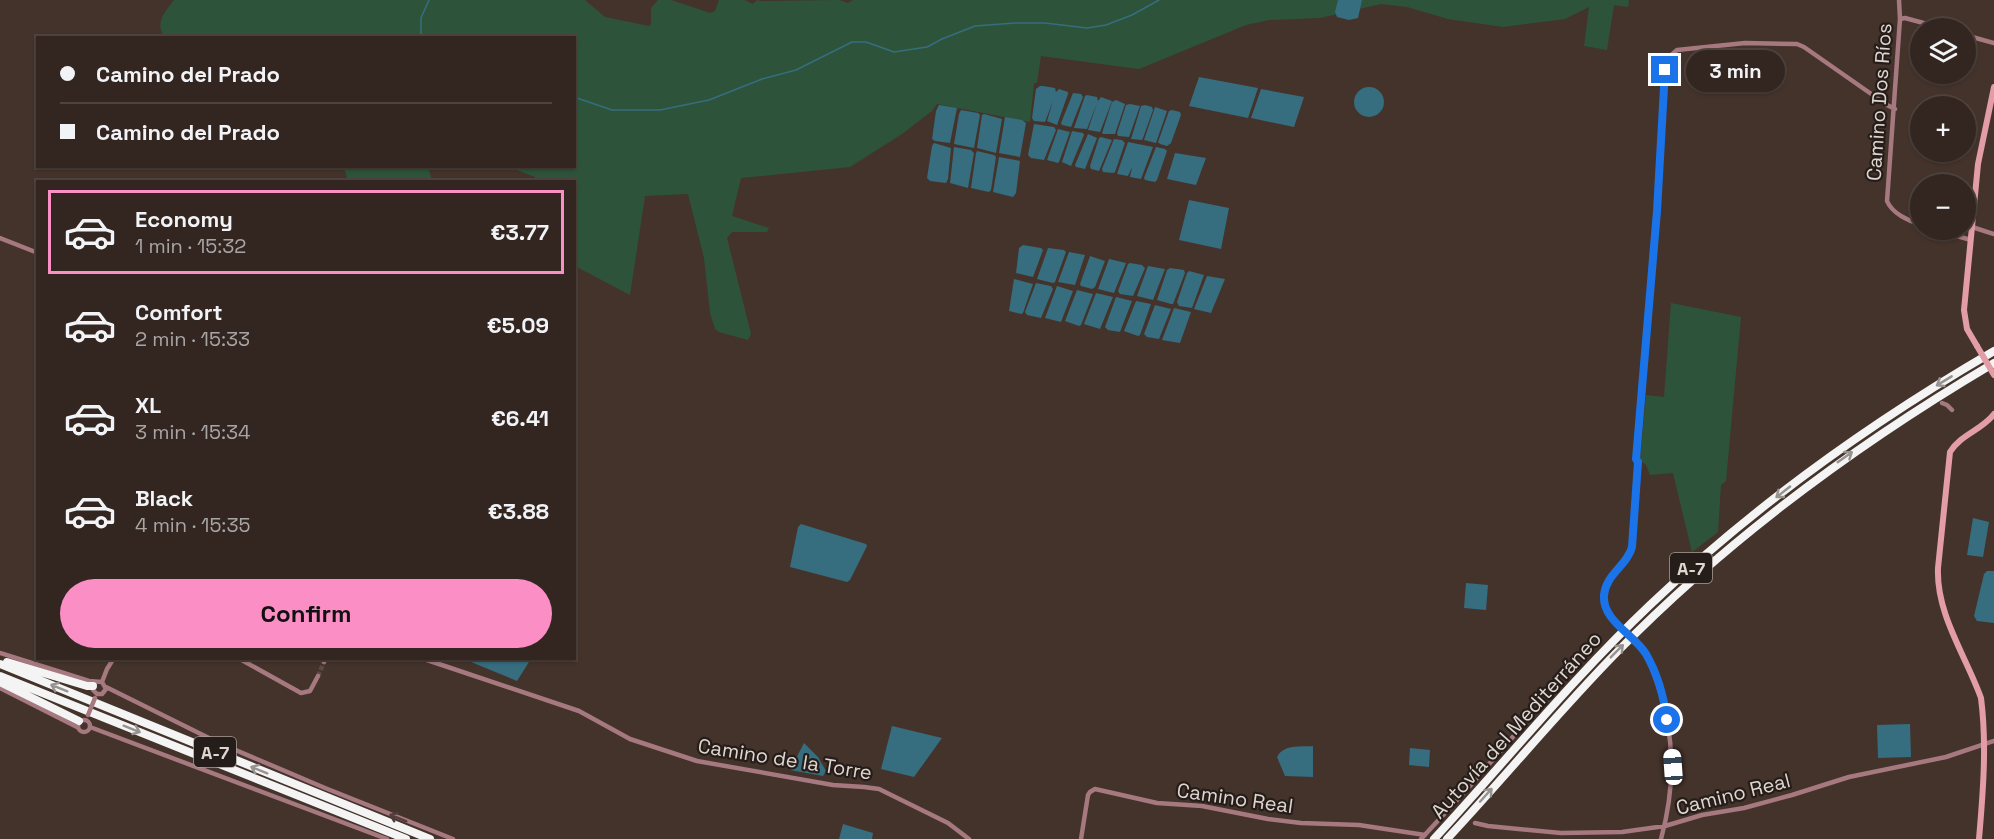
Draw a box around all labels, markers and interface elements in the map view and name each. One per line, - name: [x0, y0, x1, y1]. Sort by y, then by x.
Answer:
- map controls: [1910, 18, 1976, 240]
- button: layers: [1910, 18, 1976, 84]
- street label: Camino Dos Ríos: [1861, 22, 1897, 182]
- callout: 3 min: [1686, 49, 1785, 91]
- route end: [1651, 56, 1678, 83]
- text: 3 min: [1710, 58, 1761, 84]
- text: Camino del Prado: [96, 60, 280, 88]
- button: +: [1910, 96, 1976, 162]
- text: Camino del Prado: [96, 118, 280, 146]
- button: −: [1910, 174, 1976, 240]
- icon: car: [63, 205, 117, 259]
- text: Economy: [135, 205, 233, 233]
- text: €3.77: [491, 218, 549, 246]
- text: 1 min · 15:32: [135, 233, 246, 259]
- icon: car: [63, 298, 117, 352]
- text: Comfort: [135, 298, 223, 326]
- text: €5.09: [487, 311, 549, 339]
- text: 2 min · 15:33: [135, 326, 250, 352]
- one-way arrow: [1936, 376, 1953, 388]
- icon: car: [63, 391, 117, 445]
- text: XL: [135, 391, 161, 419]
- text: €6.41: [491, 404, 549, 432]
- text: 3 min · 15:34: [135, 419, 251, 445]
- one-way arrow: [1837, 451, 1853, 463]
- icon: car: [63, 484, 117, 538]
- text: Black: [135, 484, 193, 512]
- one-way arrow: [1775, 485, 1791, 498]
- text: €3.88: [488, 497, 549, 525]
- text: 4 min · 15:35: [135, 512, 250, 538]
- road number: A-7: [1670, 553, 1712, 583]
- button: Confirm: [60, 579, 552, 648]
- street label: Autovía del Mediterráneo: [1425, 626, 1607, 824]
- one-way arrow: [1610, 644, 1625, 659]
- one-way arrow: [51, 682, 69, 693]
- route start: [1653, 706, 1680, 733]
- one-way arrow: [123, 724, 141, 735]
- street label: Camino de la Torre: [696, 732, 874, 786]
- road number: A-7: [194, 737, 236, 767]
- car: [1663, 748, 1683, 786]
- one-way arrow: [251, 764, 269, 775]
- street label: Camino Real: [1673, 767, 1793, 821]
- street label: Camino Real: [1175, 777, 1295, 819]
- one-way arrow: [1479, 788, 1493, 803]
- one-way arrow: [390, 811, 408, 822]

